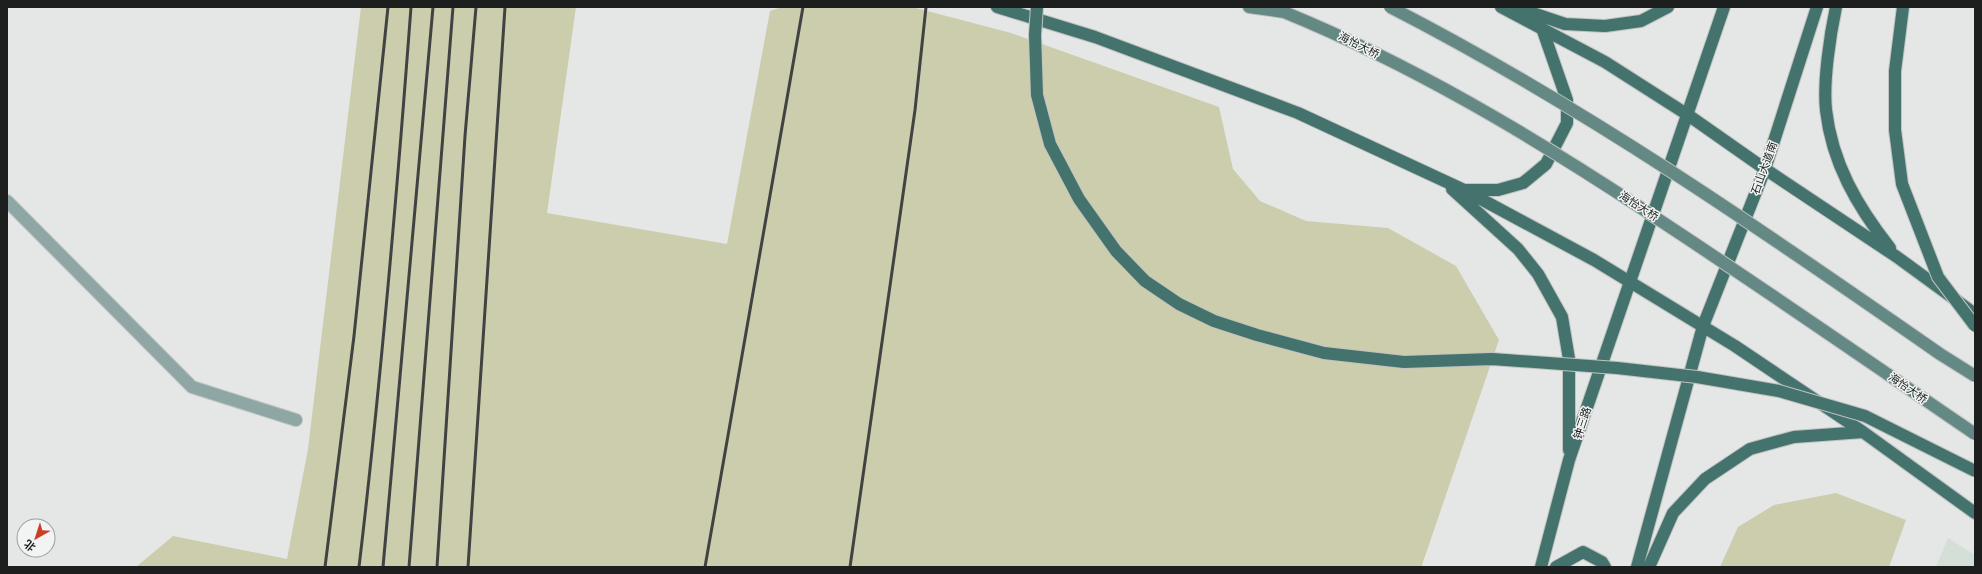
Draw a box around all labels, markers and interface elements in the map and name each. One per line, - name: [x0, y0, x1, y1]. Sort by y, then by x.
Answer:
- street label: 海怡大桥: [1336, 29, 1382, 61]
- street label: 石山大道南: [1748, 140, 1780, 196]
- street label: 海怡大桥: [1617, 188, 1661, 224]
- street label: 海怡大桥: [1886, 370, 1930, 406]
- street label: 钟三路: [1570, 405, 1594, 441]
- north arrow: [16, 518, 56, 558]
- text: 北: [21, 537, 38, 555]

